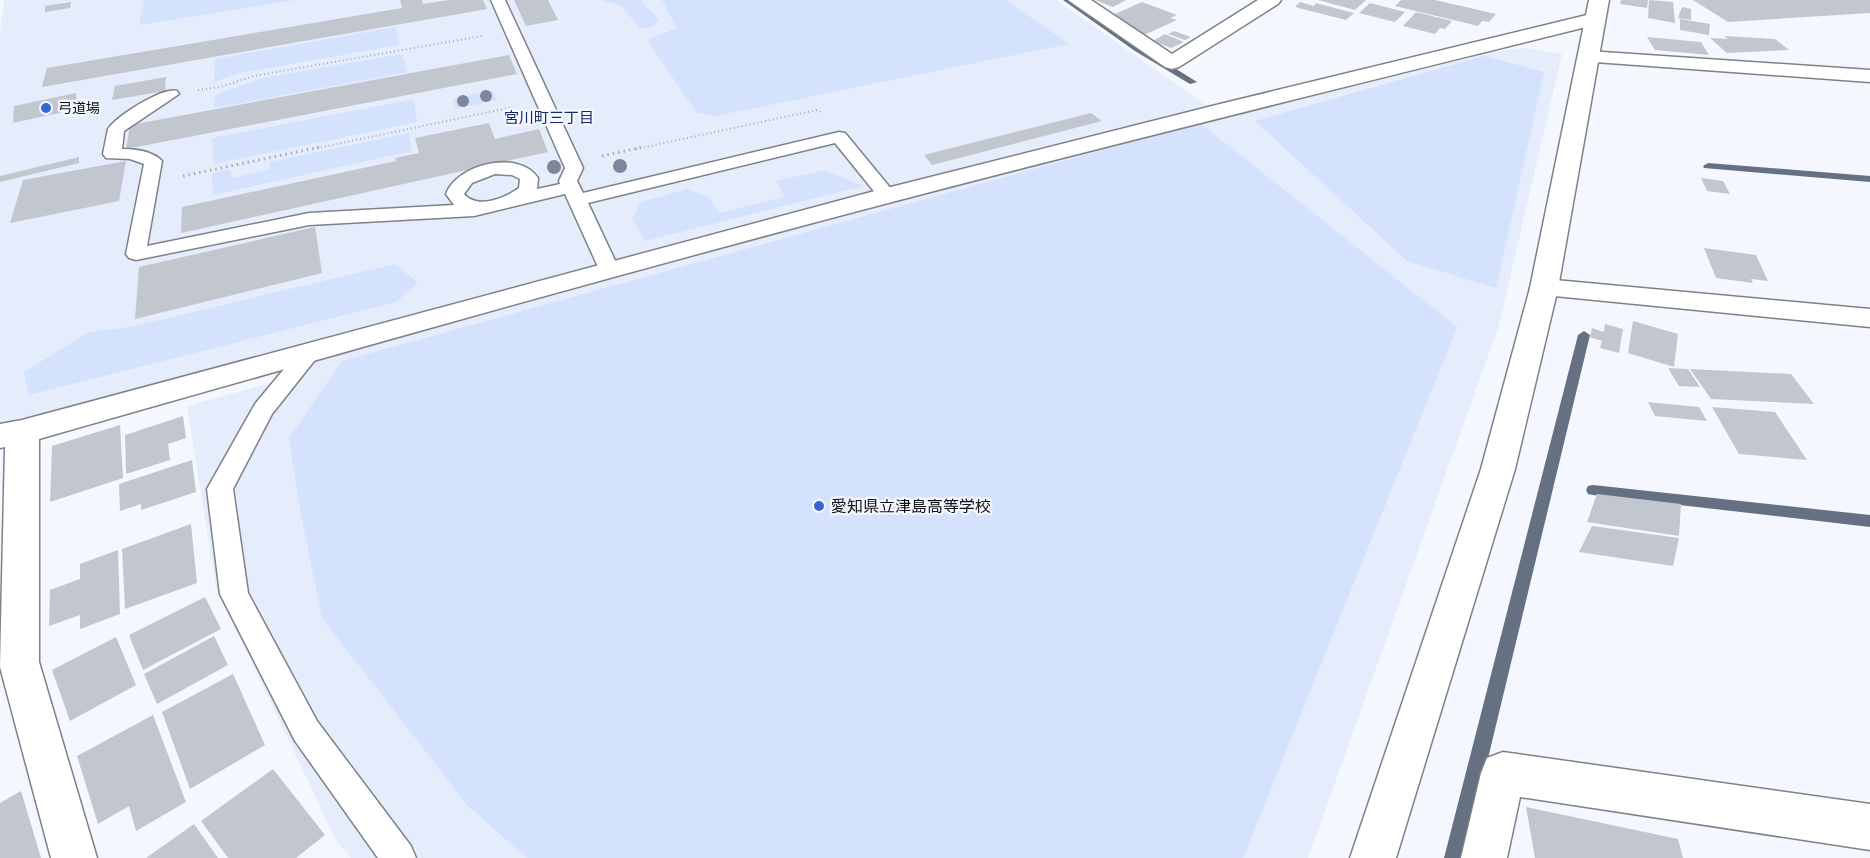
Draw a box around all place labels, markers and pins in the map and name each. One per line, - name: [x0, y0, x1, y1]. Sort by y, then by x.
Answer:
- place label: 弓道場: [58, 100, 100, 116]
- marker: 弓道場: [39, 101, 53, 115]
- place label: 愛知県立津島高等学校: [831, 497, 991, 516]
- marker: 愛知県立津島高等学校: [812, 499, 826, 513]

